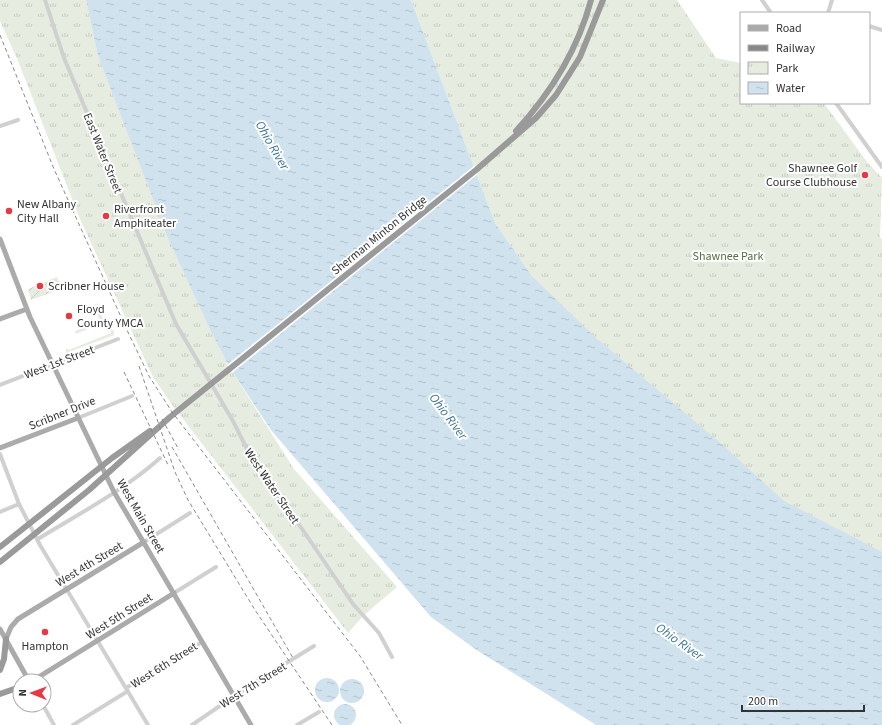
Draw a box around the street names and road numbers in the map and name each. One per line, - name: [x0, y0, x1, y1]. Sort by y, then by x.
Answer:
- street label: East Water Street: [79, 110, 126, 196]
- street label: Sherman Minton Bridge: [328, 192, 431, 279]
- street label: West 1st Street: [22, 341, 97, 384]
- street label: Scribner Drive: [26, 392, 98, 435]
- street label: West Water Street: [240, 445, 303, 528]
- street label: West Main Street: [112, 476, 169, 557]
- street label: West 4th Street: [52, 538, 126, 591]
- street label: West 5th Street: [83, 589, 156, 644]
- street label: West 6th Street: [128, 638, 201, 693]
- street label: West 7th Street: [217, 658, 290, 713]

